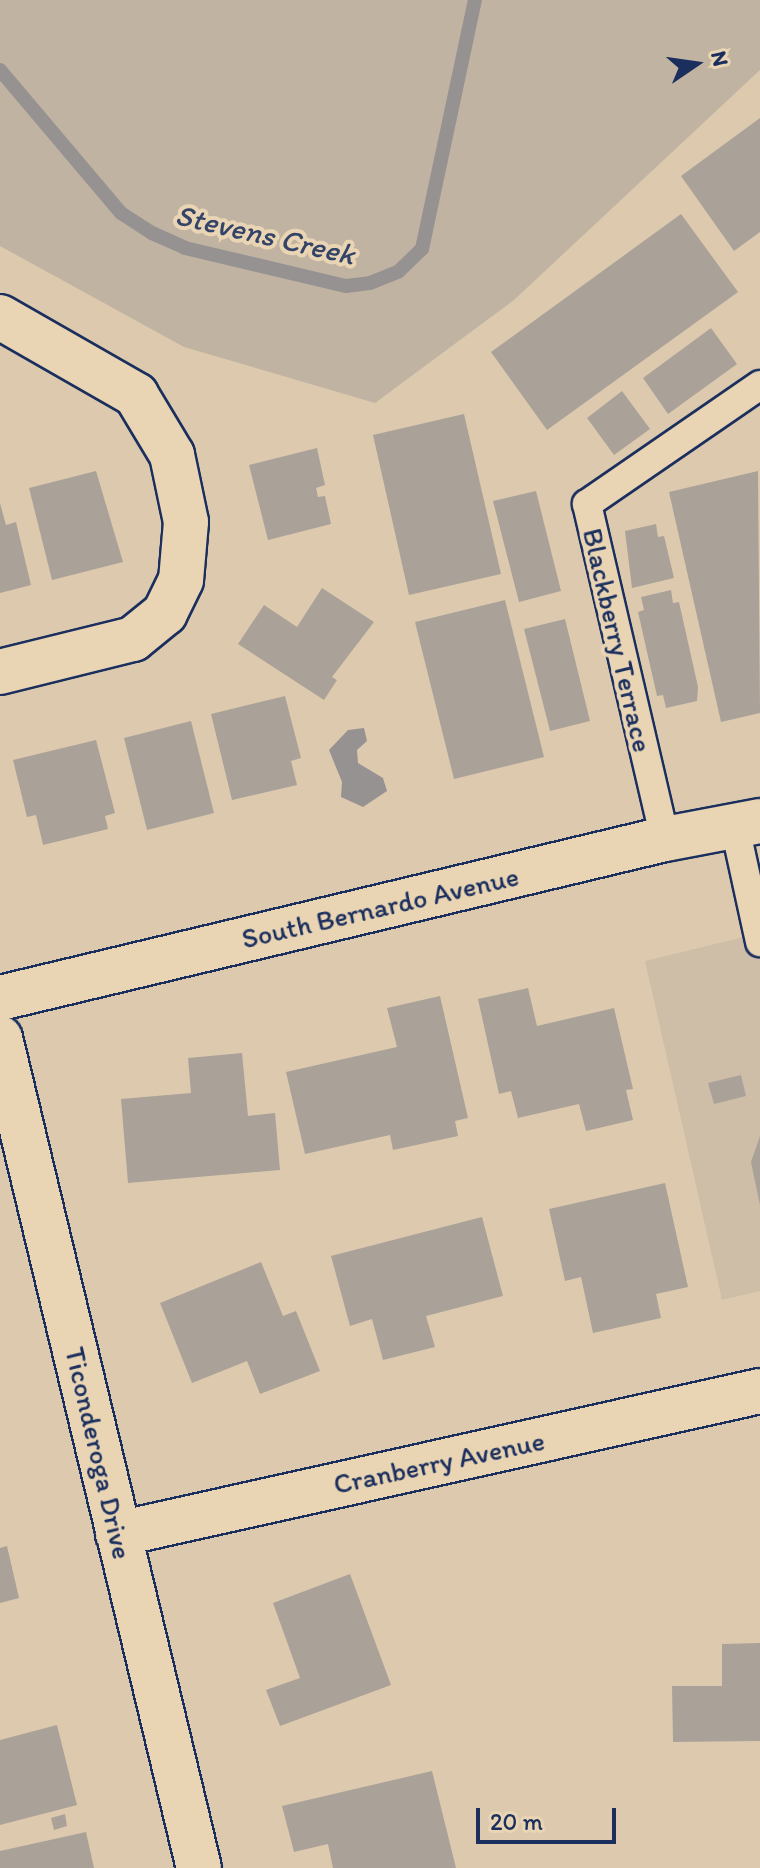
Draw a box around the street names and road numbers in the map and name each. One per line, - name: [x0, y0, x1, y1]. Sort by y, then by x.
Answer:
- street label: Blackberry Terrace: [576, 527, 660, 753]
- street label: South Bernardo Avenue: [239, 859, 521, 955]
- street label: Ticonderoga Drive: [58, 1344, 140, 1562]
- street label: Cranberry Avenue: [330, 1423, 548, 1501]

